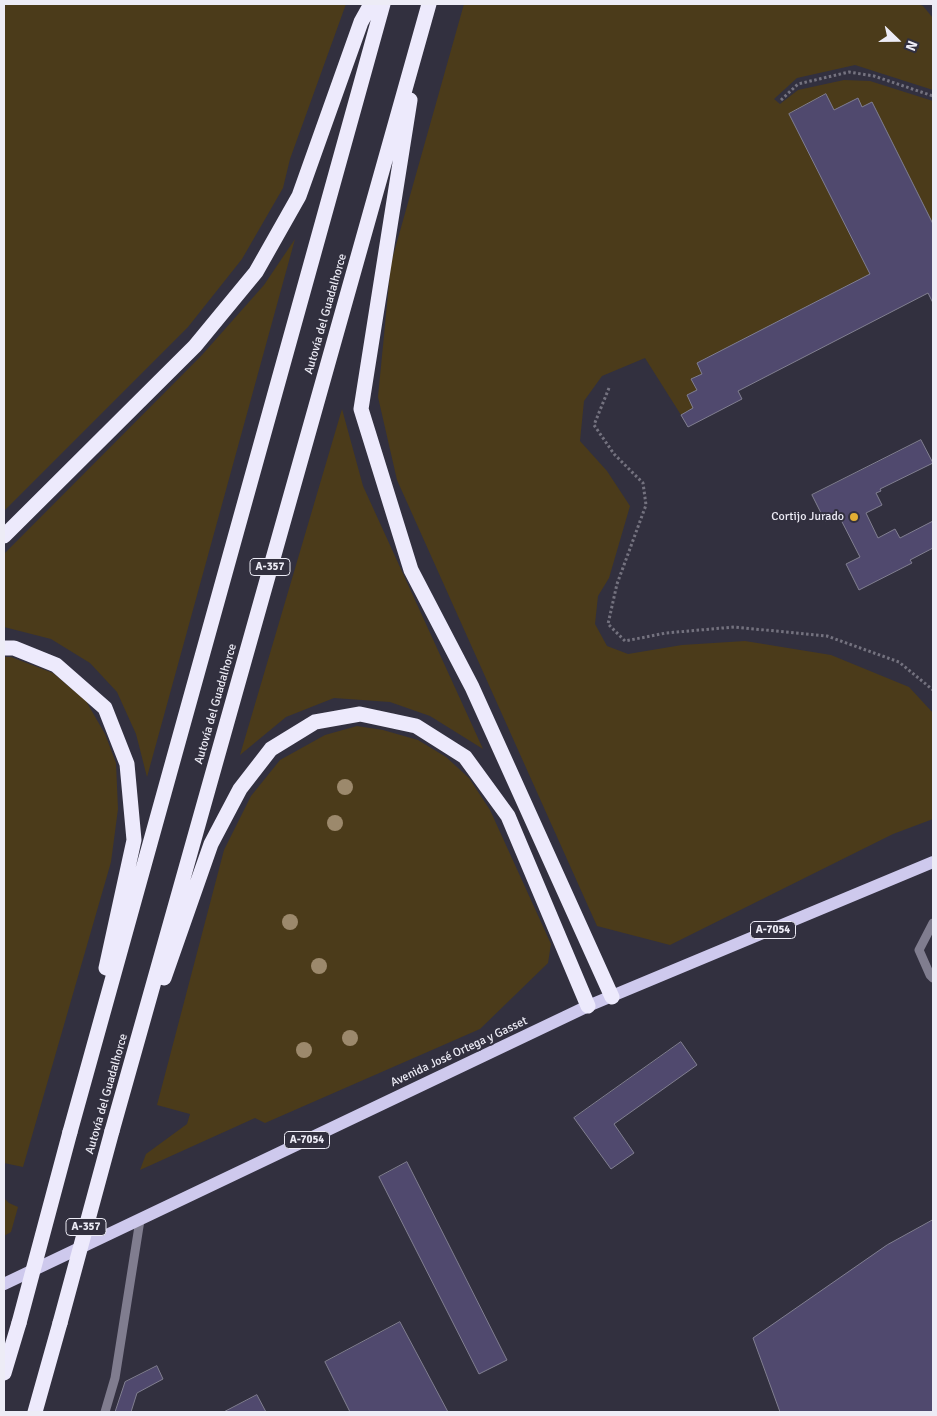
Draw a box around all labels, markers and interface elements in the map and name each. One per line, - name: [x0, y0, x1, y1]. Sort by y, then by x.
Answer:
- north arrow: [872, 15, 922, 65]
- text: N: [902, 38, 921, 54]
- street label: Autovía del Guadalhorce: [302, 252, 350, 376]
- place label: Cortijo Jurado: [771, 510, 844, 524]
- marker: Cortijo Jurado: [848, 511, 860, 523]
- road number: A-357: [250, 558, 290, 576]
- street label: Autovía del Guadalhorce: [192, 642, 240, 766]
- road number: A-7054: [750, 922, 796, 938]
- street label: Avenida José Ortega y Gasset: [388, 1014, 530, 1090]
- street label: Autovía del Guadalhorce: [83, 1032, 131, 1156]
- road number: A-7054: [284, 1132, 330, 1148]
- road number: A-357: [66, 1218, 106, 1236]

